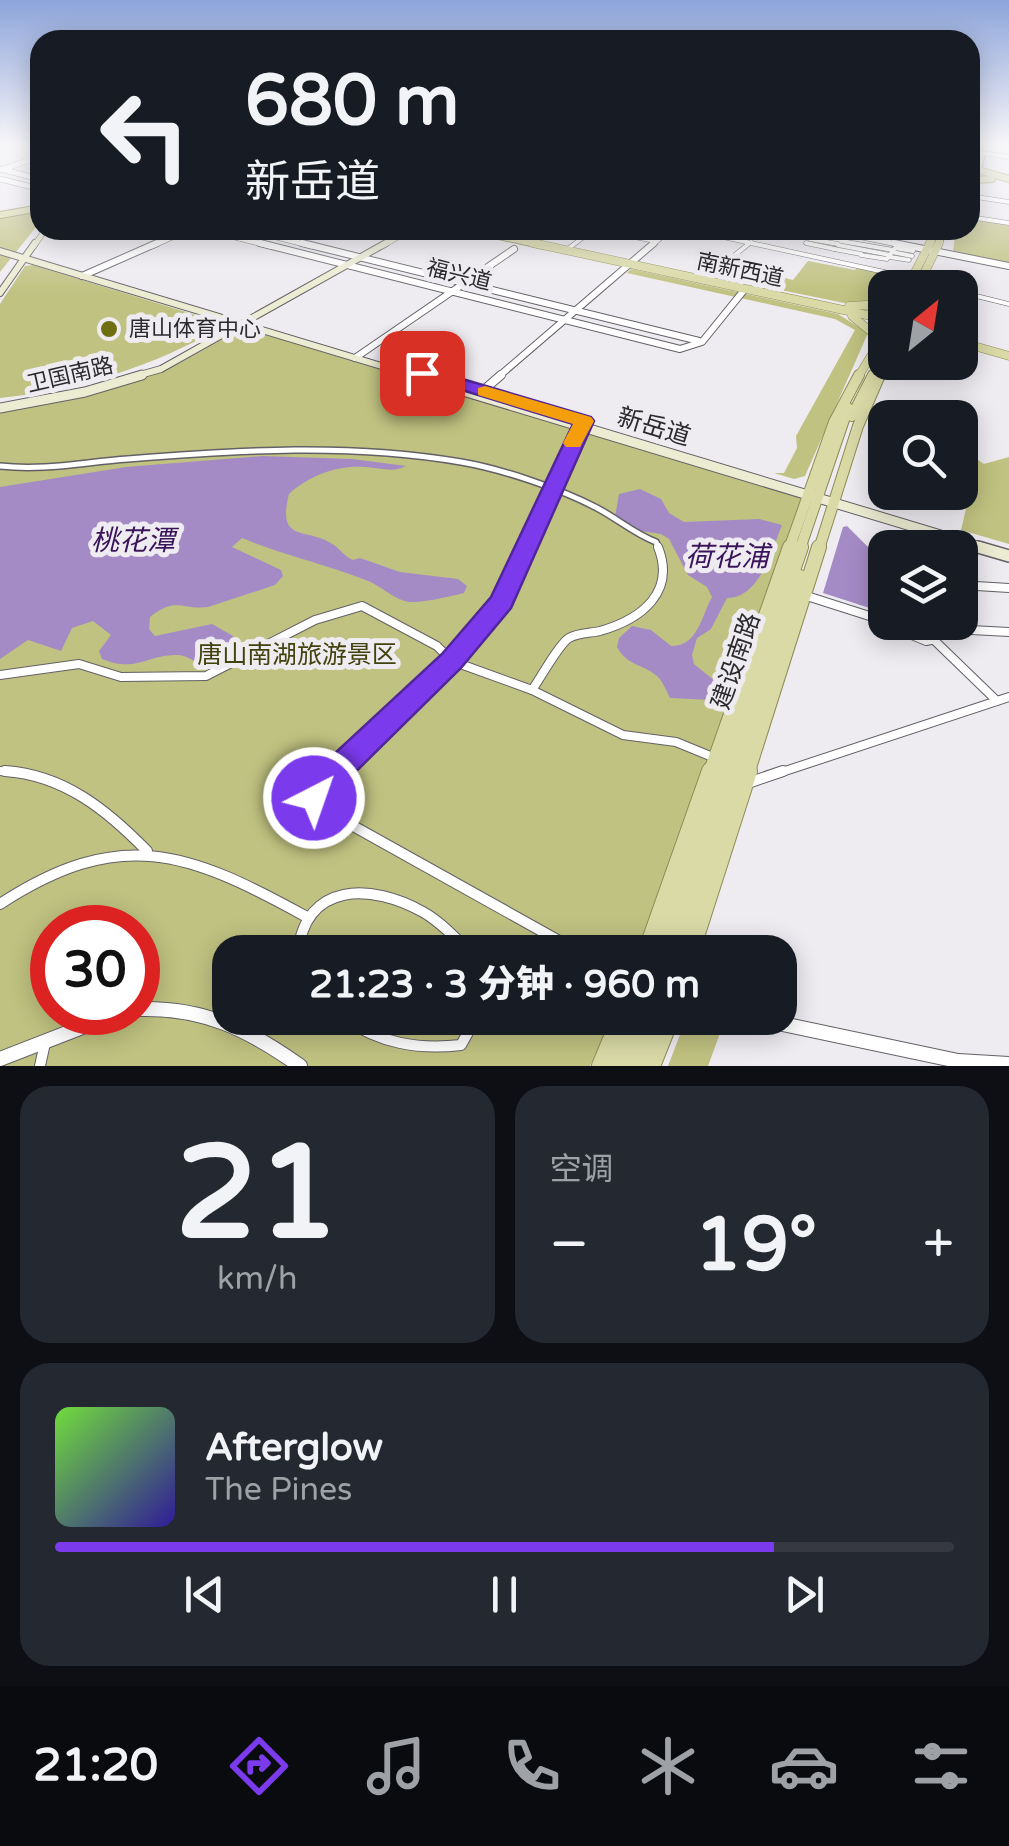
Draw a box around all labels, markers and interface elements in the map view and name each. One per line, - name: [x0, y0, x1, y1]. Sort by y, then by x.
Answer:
- text: 680 m: [245, 60, 459, 144]
- icon: left: [80, 70, 210, 200]
- text: 新岳道: [245, 156, 380, 210]
- street label: 南新西道: [694, 248, 786, 292]
- street label: 福兴道: [424, 254, 494, 296]
- north arrow: [868, 270, 978, 380]
- map controls: [868, 270, 978, 640]
- place label: 唐山体育中心: [129, 316, 261, 342]
- marker: 唐山体育中心: [98, 318, 120, 340]
- pin: [380, 331, 465, 416]
- icon: arrive: [395, 346, 450, 401]
- street label: 卫国南路: [24, 352, 116, 398]
- button: search: [868, 400, 978, 510]
- street label: 新岳道: [614, 402, 694, 452]
- water label: 桃花潭: [91, 524, 180, 558]
- button: layers: [868, 530, 978, 640]
- water label: 荷花浦: [685, 540, 773, 574]
- street label: 建设南路: [706, 609, 766, 713]
- park label: 唐山南湖旅游景区: [197, 640, 397, 670]
- position arrow: [262, 746, 366, 850]
- speed limit sign: 30: [30, 905, 160, 1035]
- text: 21:23 · 3 分钟 · 960 m: [309, 962, 700, 1008]
- text: 21: [176, 1117, 339, 1273]
- text: 空调: [550, 1151, 614, 1189]
- text: 19°: [695, 1200, 817, 1290]
- text: −: [550, 1212, 589, 1278]
- text: +: [923, 1212, 954, 1278]
- text: km/h: [217, 1260, 297, 1298]
- text: Afterglow: [205, 1425, 383, 1471]
- text: The Pines: [205, 1471, 352, 1509]
- icon: previous: [177, 1567, 232, 1622]
- icon: pause: [477, 1567, 532, 1622]
- icon: next: [777, 1567, 832, 1622]
- icon: directions: [224, 1731, 294, 1801]
- icon: music: [361, 1731, 431, 1801]
- icon: phone: [497, 1731, 567, 1801]
- icon: climate: [633, 1731, 703, 1801]
- icon: car: [769, 1731, 839, 1801]
- icon: filters: [906, 1731, 976, 1801]
- text: 21:20: [33, 1739, 158, 1793]

